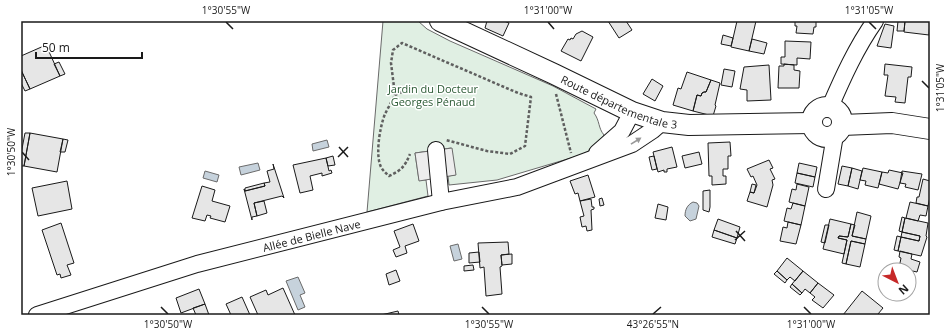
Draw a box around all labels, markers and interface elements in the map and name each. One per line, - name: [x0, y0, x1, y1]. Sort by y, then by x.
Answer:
- text: 1°30'55"W: [202, 3, 251, 17]
- text: 1°31'00"W: [524, 3, 573, 17]
- text: 1°31'05"W: [845, 3, 894, 17]
- scale bar: [36, 34, 142, 60]
- text: 50 m: [42, 39, 70, 56]
- text: 1°31'05"W: [933, 63, 947, 112]
- street label: Route départementale 3: [559, 71, 678, 131]
- park label: Jardin du Docteur Georges Pénaud: [387, 81, 479, 109]
- text: 1°30'50"W: [4, 127, 18, 176]
- one-way arrow: [631, 137, 641, 145]
- street label: Allée de Bielle Nave: [261, 215, 362, 255]
- north arrow: [877, 262, 917, 302]
- text: N: [896, 281, 912, 298]
- text: 1°30'50"W: [144, 317, 193, 331]
- text: 1°30'55"W: [465, 317, 514, 331]
- text: 43°26'55"N: [627, 317, 679, 331]
- text: 1°31'00"W: [787, 317, 836, 331]

